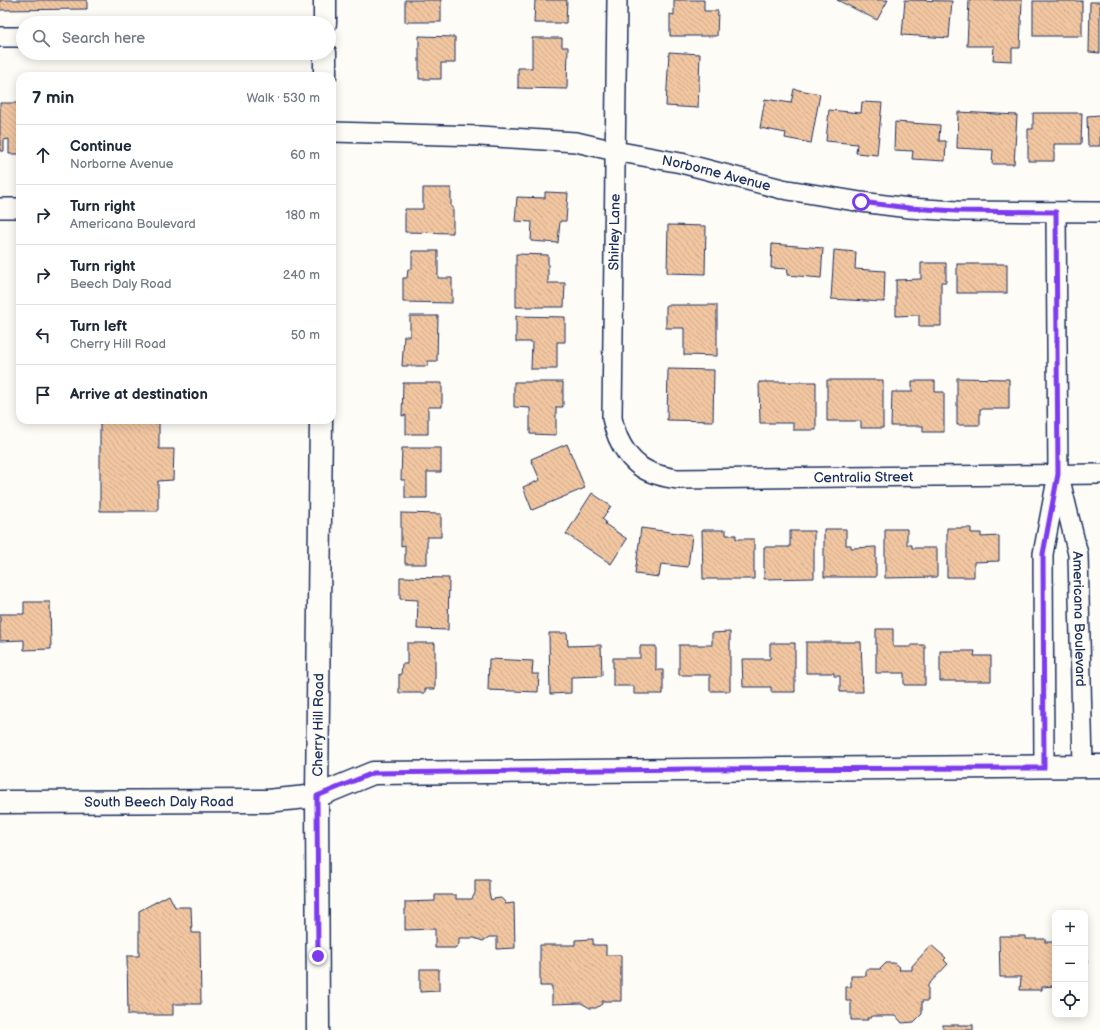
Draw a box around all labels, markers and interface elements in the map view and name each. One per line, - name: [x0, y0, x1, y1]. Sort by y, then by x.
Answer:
- search box: [16, 16, 336, 60]
- icon: search: [30, 27, 52, 49]
- text: Search here: [62, 29, 145, 48]
- text: 7 min: [32, 88, 74, 108]
- text: Walk · 530 m: [246, 90, 320, 106]
- text: Continue: [70, 137, 132, 156]
- icon: ahead: [32, 144, 54, 166]
- text: 60 m: [290, 147, 320, 163]
- street label: Norborne Avenue: [661, 152, 772, 195]
- text: Norborne Avenue: [70, 156, 173, 172]
- route start: [852, 193, 870, 211]
- street label: Shirley Lane: [605, 194, 624, 270]
- text: Turn right: [70, 197, 135, 216]
- icon: right: [32, 204, 54, 226]
- text: 180 m: [285, 207, 320, 223]
- text: Americana Boulevard: [70, 216, 196, 232]
- text: Turn right: [70, 257, 135, 276]
- icon: right: [32, 264, 54, 286]
- text: 240 m: [283, 267, 320, 283]
- text: Beech Daly Road: [70, 276, 171, 292]
- text: Turn left: [70, 317, 127, 336]
- icon: left: [32, 324, 54, 346]
- text: 50 m: [291, 327, 320, 343]
- text: Cherry Hill Road: [70, 336, 166, 352]
- icon: arrive: [32, 384, 54, 406]
- text: Arrive at destination: [70, 385, 208, 404]
- street label: Centralia Street: [814, 468, 914, 486]
- street label: Americana Boulevard: [1069, 551, 1089, 687]
- street label: Cherry Hill Road: [309, 673, 327, 777]
- street label: South Beech Daly Road: [84, 793, 234, 811]
- map controls: [1052, 910, 1088, 1018]
- button: +: [1052, 910, 1088, 946]
- button: −: [1052, 946, 1088, 982]
- route end: [309, 947, 327, 965]
- button: locate: [1052, 982, 1088, 1018]

